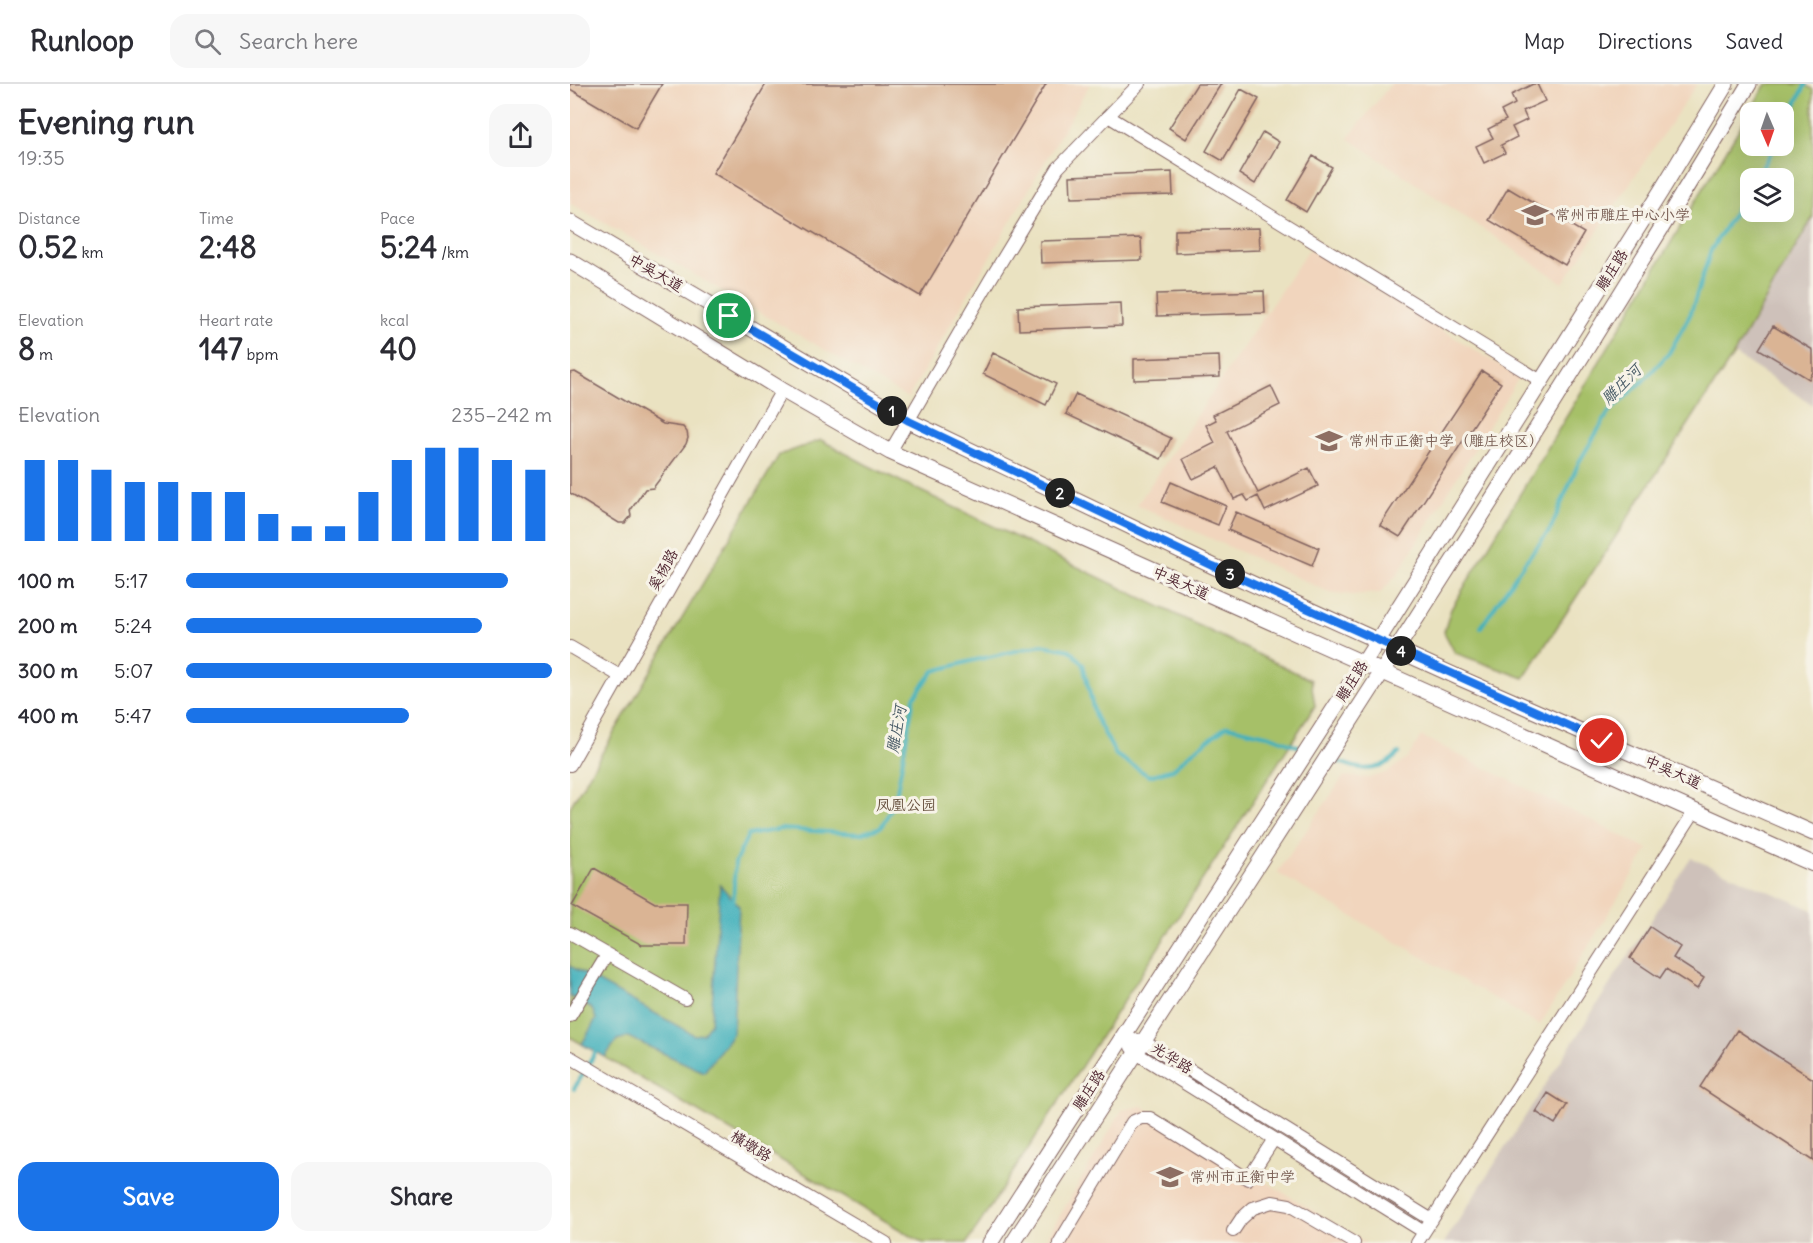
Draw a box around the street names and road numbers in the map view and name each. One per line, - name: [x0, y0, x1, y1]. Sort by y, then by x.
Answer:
- street label: 雕庄路: [1592, 246, 1632, 294]
- street label: 中吴大道: [626, 249, 687, 296]
- street label: 奚杨路: [643, 545, 682, 594]
- street label: 中吴大道: [1150, 562, 1212, 603]
- street label: 雕庄路: [1332, 657, 1372, 705]
- street label: 中吴大道: [1642, 751, 1704, 792]
- street label: 光华路: [1148, 1038, 1196, 1078]
- street label: 雕庄路: [1068, 1066, 1109, 1114]
- street label: 横墩路: [727, 1126, 775, 1165]

